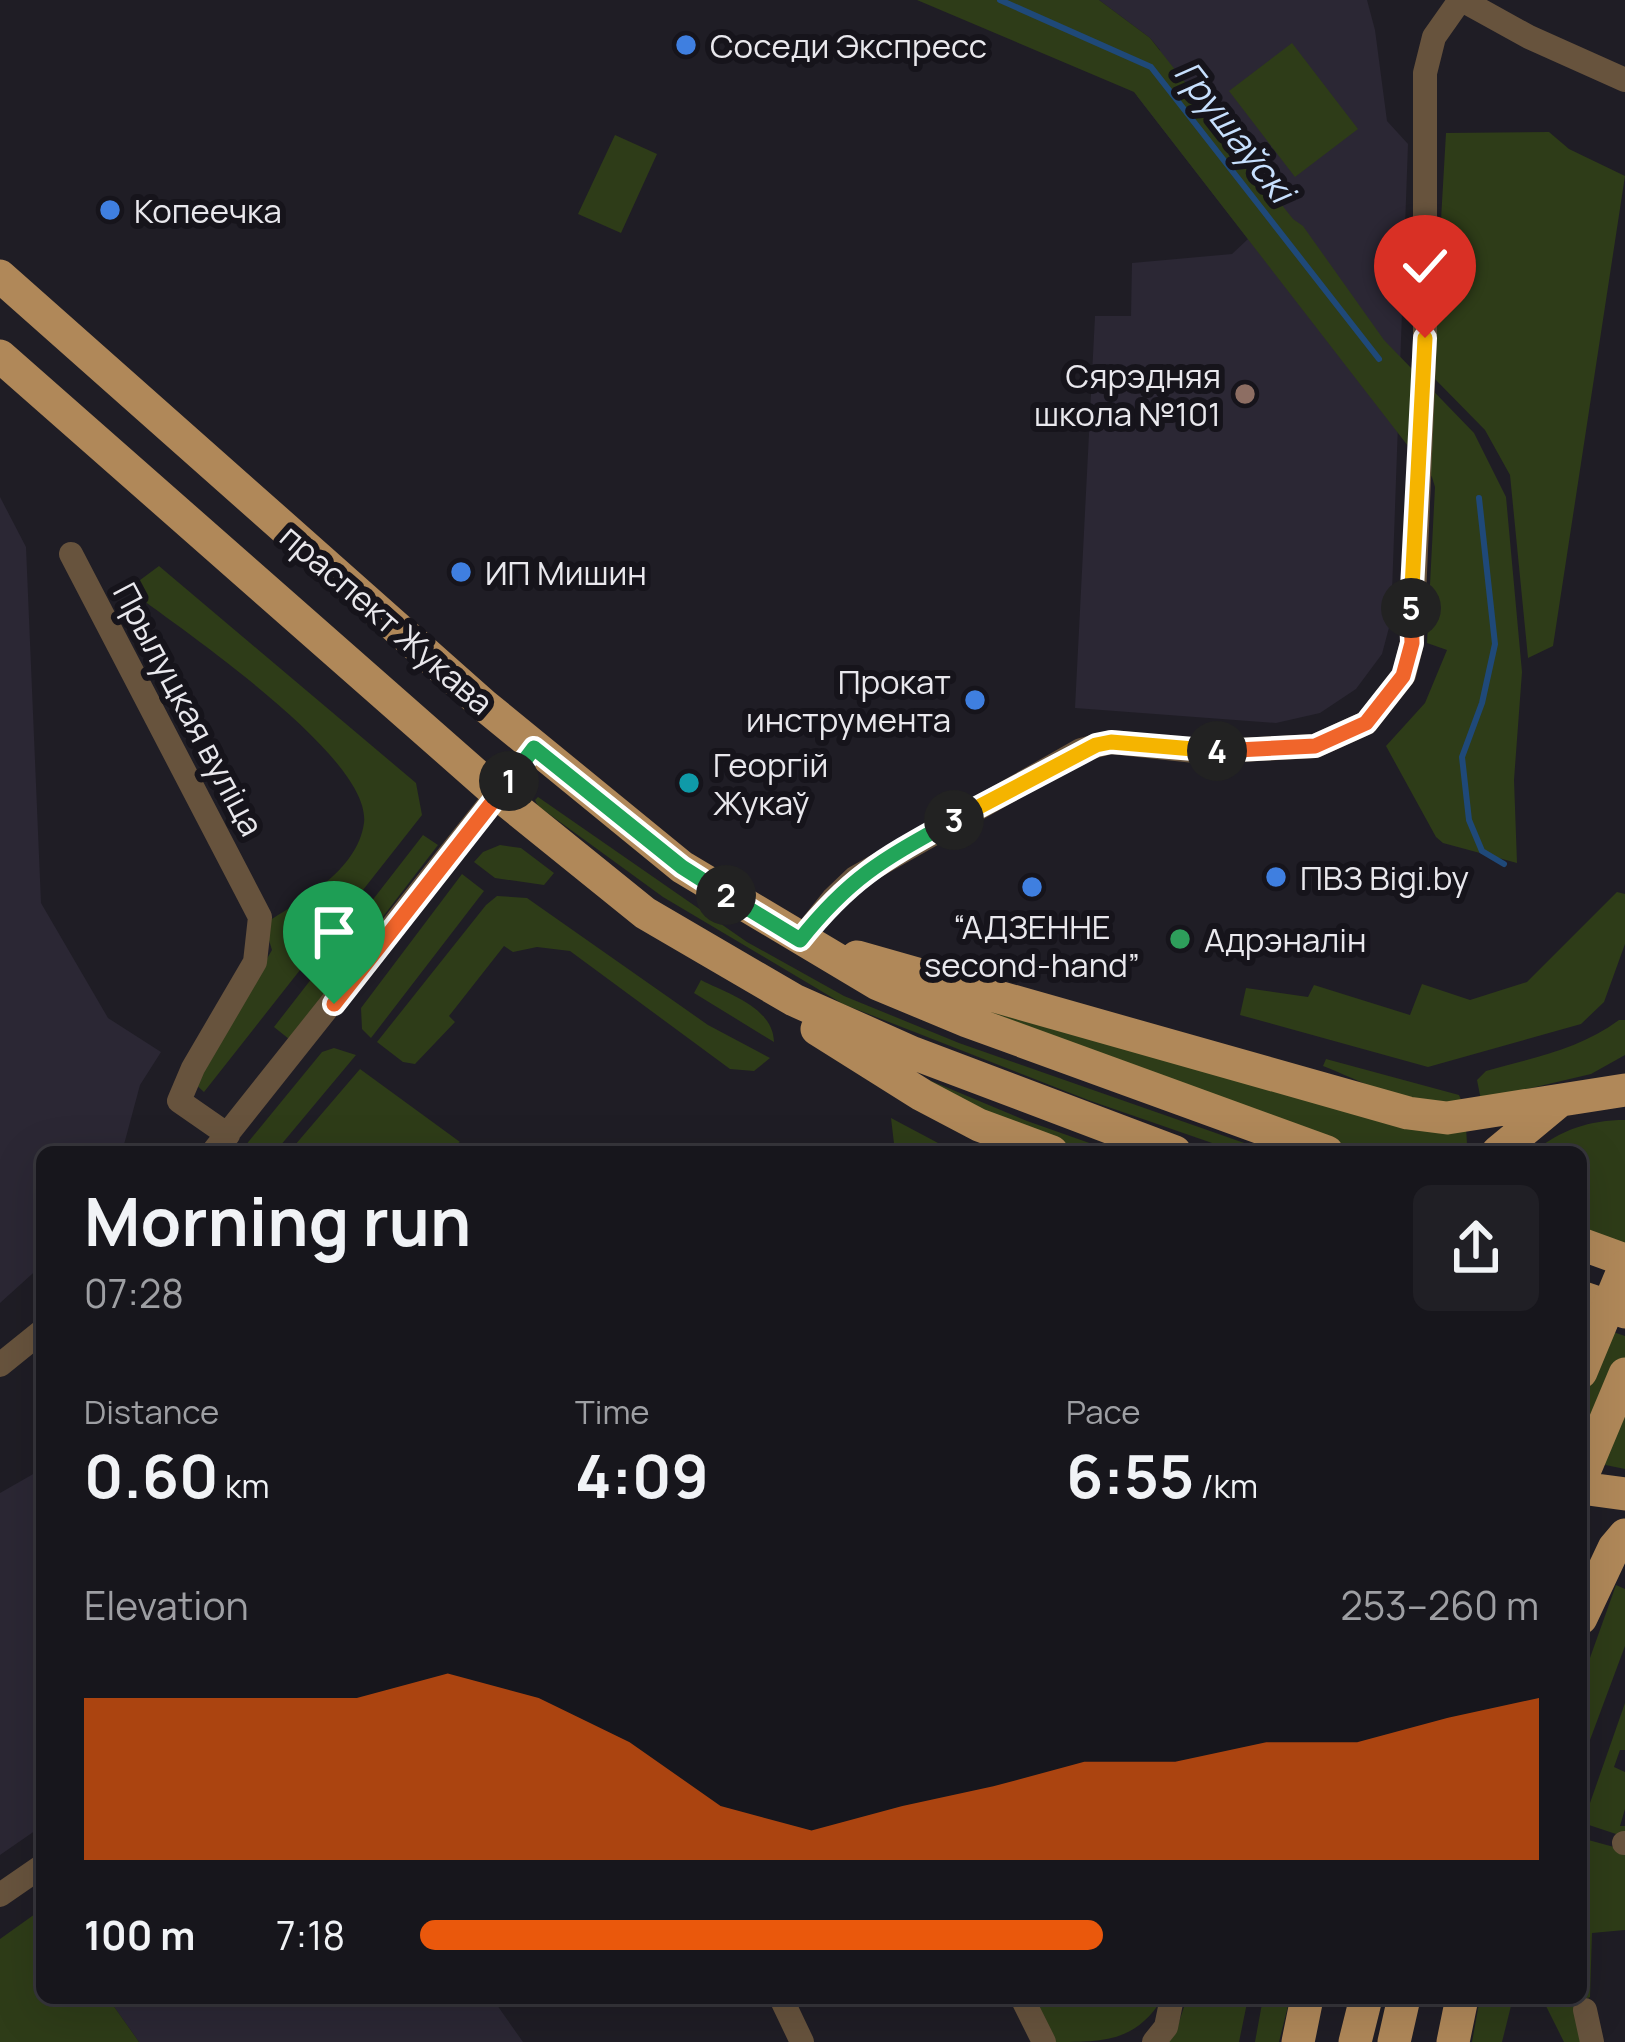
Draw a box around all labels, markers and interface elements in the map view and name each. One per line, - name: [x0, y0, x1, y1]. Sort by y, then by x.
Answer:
- place label: Соседи Экспресс: [710, 23, 987, 68]
- marker: Соседи Экспресс: [673, 32, 699, 58]
- water label: Грушаўскі: [1164, 50, 1309, 216]
- place label: Копеечка: [134, 188, 282, 233]
- marker: Копеечка: [97, 197, 123, 223]
- pin: [1374, 215, 1476, 338]
- icon: check: [1392, 233, 1458, 299]
- place label: Сярэдняя школа №101: [1034, 353, 1221, 436]
- marker: Сярэдняя школа №101: [1232, 381, 1258, 407]
- street label: праспект Жукава: [271, 514, 503, 724]
- place label: ИП Мишин: [485, 550, 647, 595]
- marker: ИП Мишин: [448, 559, 474, 585]
- street label: Прылуцкая вуліца: [103, 575, 275, 843]
- pin: 5: [1381, 578, 1441, 638]
- text: 5: [1401, 585, 1421, 630]
- place label: Прокат инструмента: [746, 659, 951, 742]
- marker: Прокат инструмента: [962, 687, 988, 713]
- pin: 4: [1187, 721, 1247, 781]
- text: 4: [1207, 728, 1227, 773]
- place label: Георгій Жукаў: [713, 742, 828, 825]
- pin: 1: [479, 751, 539, 811]
- text: 1: [502, 758, 516, 803]
- marker: Георгій Жукаў: [676, 770, 702, 796]
- pin: 3: [924, 790, 984, 850]
- text: 3: [944, 797, 964, 842]
- place label: ПВЗ Bigi.by: [1300, 855, 1469, 900]
- marker: ПВЗ Bigi.by: [1263, 864, 1289, 890]
- pin: 2: [696, 865, 756, 925]
- text: 2: [716, 872, 736, 917]
- marker: “АДЗЕННЕ second-hand”: [1019, 874, 1045, 900]
- pin: [283, 881, 385, 1004]
- icon: arrive: [301, 899, 367, 965]
- place label: “АДЗЕННЕ second-hand”: [924, 904, 1140, 987]
- place label: Адрэналін: [1204, 917, 1367, 962]
- marker: Адрэналін: [1167, 926, 1193, 952]
- text: Morning run: [84, 1176, 471, 1266]
- button: share: [1413, 1185, 1539, 1311]
- text: 07:28: [84, 1266, 184, 1320]
- text: Distance: [84, 1389, 219, 1434]
- text: Time: [575, 1389, 650, 1434]
- text: Pace: [1066, 1389, 1141, 1434]
- text: 0.60: [84, 1434, 218, 1516]
- text: 4:09: [575, 1434, 709, 1516]
- text: 6:55: [1066, 1434, 1194, 1516]
- text: km: [218, 1463, 269, 1508]
- text: /km: [1194, 1463, 1258, 1508]
- text: Elevation: [84, 1578, 249, 1632]
- text: 253–260 m: [1341, 1578, 1539, 1632]
- text: 100 m: [84, 1908, 195, 1962]
- text: 7:18: [276, 1908, 345, 1962]

